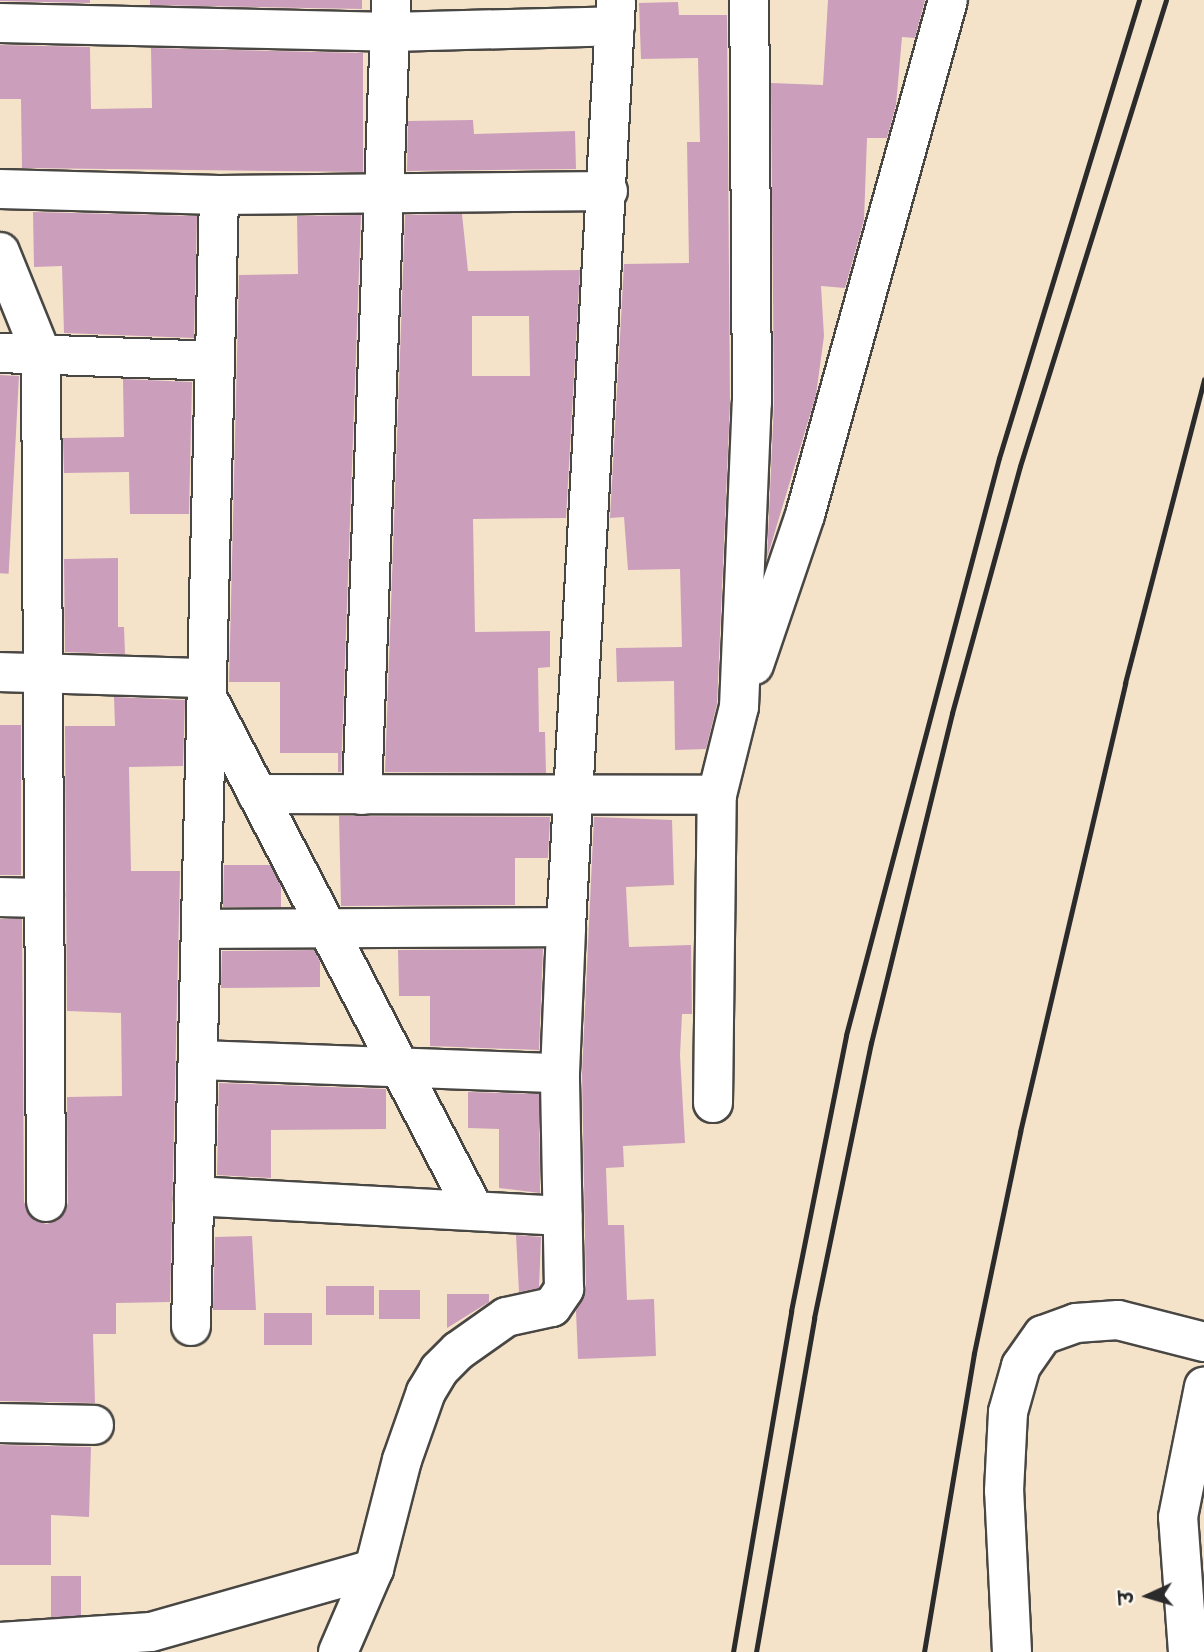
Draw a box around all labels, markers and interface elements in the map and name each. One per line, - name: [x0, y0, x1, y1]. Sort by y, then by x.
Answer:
- north arrow: [1113, 1561, 1183, 1631]
- text: उ: [1116, 1590, 1138, 1605]

